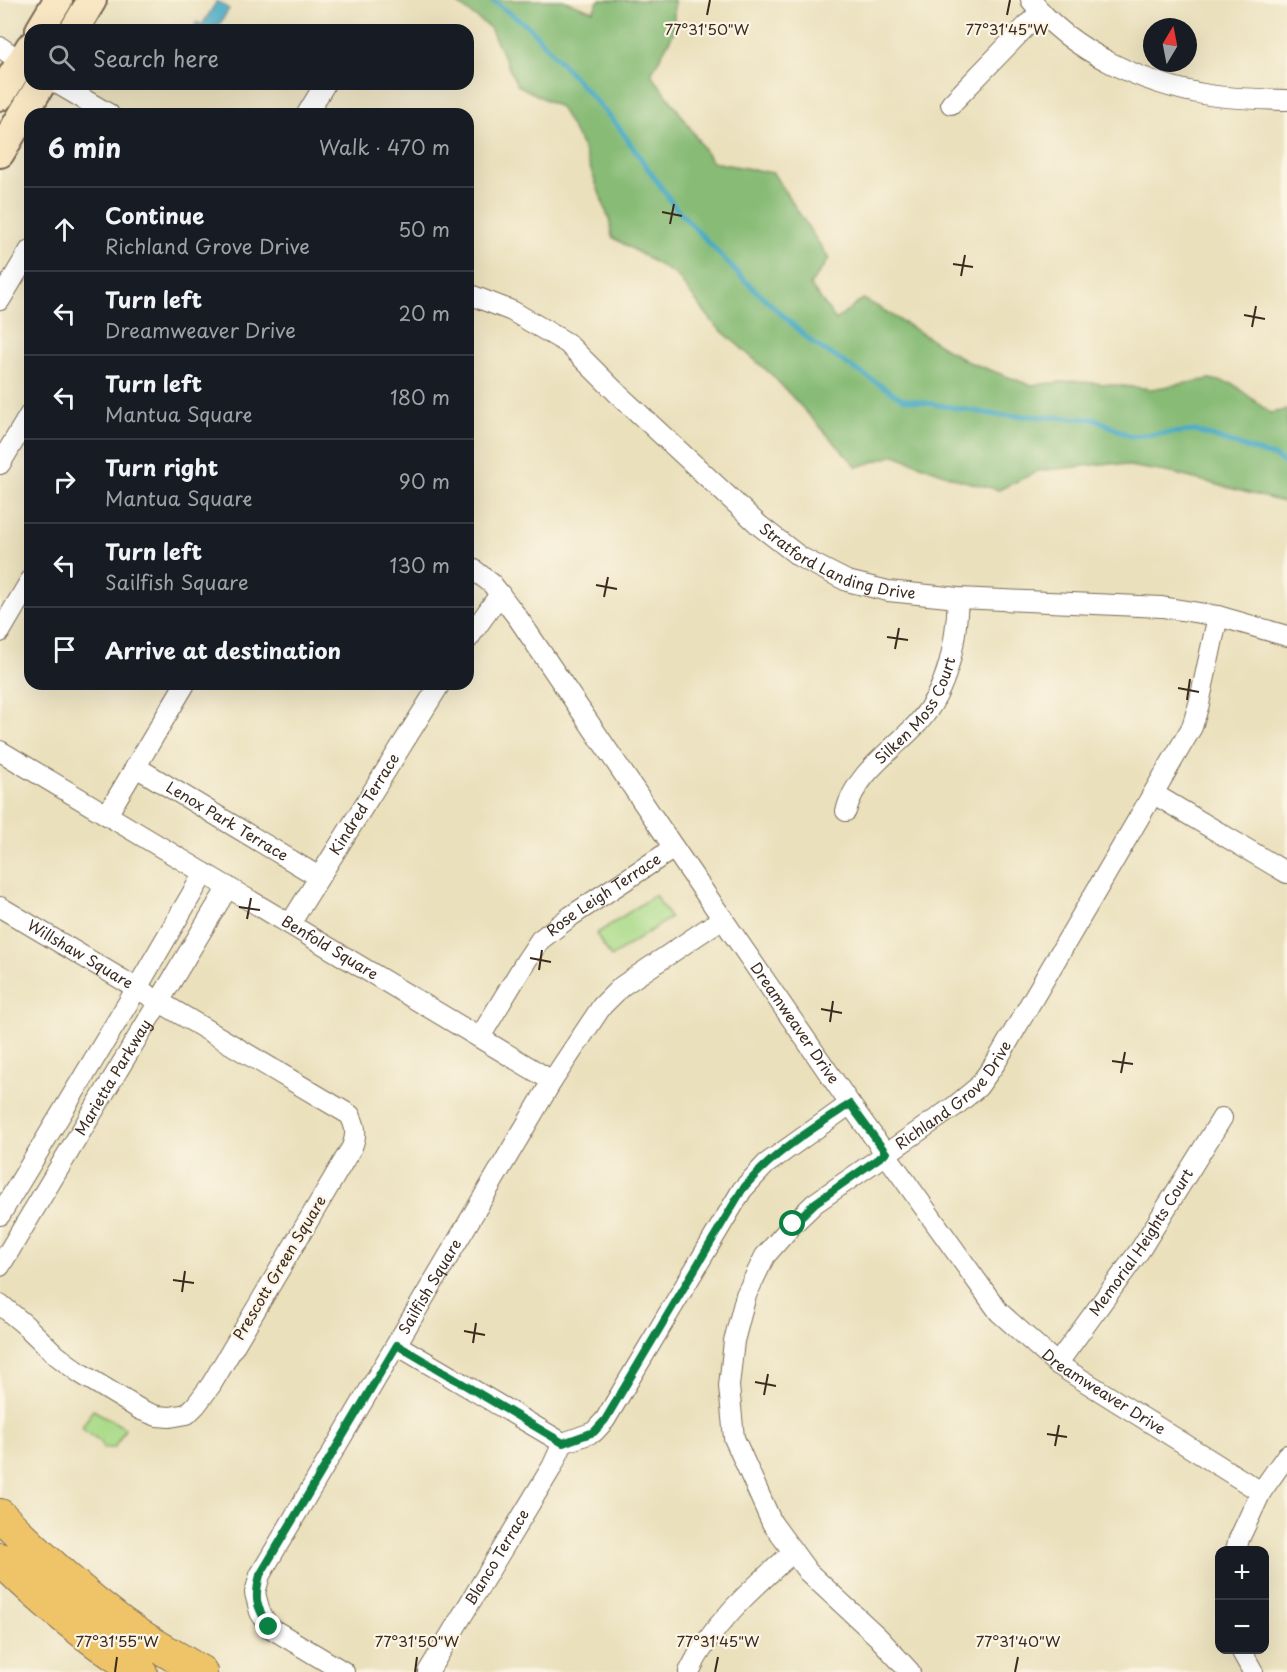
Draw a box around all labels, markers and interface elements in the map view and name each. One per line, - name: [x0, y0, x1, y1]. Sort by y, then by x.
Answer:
- text: 77°31'50"W: [665, 17, 750, 40]
- text: 77°31'45"W: [965, 17, 1049, 40]
- north arrow: [1143, 18, 1197, 72]
- search box: [24, 24, 474, 90]
- icon: search: [45, 41, 78, 74]
- text: Search here: [93, 41, 219, 74]
- text: 6 min: [48, 128, 121, 167]
- text: Walk · 470 m: [319, 132, 450, 162]
- text: Continue: [105, 198, 204, 231]
- icon: ahead: [48, 213, 81, 246]
- text: 50 m: [398, 214, 450, 244]
- text: Richland Grove Drive: [105, 231, 310, 261]
- text: Turn left: [105, 282, 202, 315]
- icon: left: [48, 297, 81, 330]
- text: 20 m: [398, 298, 450, 328]
- text: Dreamweaver Drive: [105, 315, 296, 345]
- text: Turn left: [105, 366, 202, 399]
- icon: left: [48, 381, 81, 414]
- text: 180 m: [390, 382, 450, 412]
- text: Mantua Square: [105, 399, 253, 429]
- text: Turn right: [105, 450, 218, 483]
- icon: right: [48, 465, 81, 498]
- text: 90 m: [399, 466, 450, 496]
- text: Mantua Square: [105, 483, 253, 513]
- street label: Stratford Landing Drive: [755, 517, 917, 604]
- text: Turn left: [105, 534, 202, 567]
- icon: left: [48, 549, 81, 582]
- text: 130 m: [390, 550, 450, 580]
- text: Sailfish Square: [105, 567, 249, 597]
- icon: arrive: [48, 633, 81, 666]
- text: Arrive at destination: [105, 633, 341, 666]
- street label: Silken Moss Court: [868, 654, 960, 769]
- street label: Kindred Terrace: [323, 748, 404, 859]
- street label: Lenox Park Terrace: [162, 775, 293, 866]
- street label: Rose Leigh Terrace: [541, 847, 665, 941]
- street label: Benfold Square: [278, 909, 383, 985]
- street label: Willshaw Square: [23, 913, 138, 994]
- street label: Dreamweaver Drive: [746, 957, 846, 1088]
- street label: Marietta Parkway: [68, 1014, 156, 1139]
- street label: Richland Grove Drive: [890, 1036, 1016, 1154]
- street label: Memorial Heights Court: [1083, 1164, 1198, 1320]
- street label: Prescott Green Square: [226, 1191, 331, 1344]
- route start: [779, 1210, 805, 1236]
- street label: Sailfish Square: [392, 1234, 466, 1338]
- street label: Dreamweaver Drive: [1037, 1343, 1171, 1439]
- street label: Blanco Terrace: [458, 1504, 534, 1609]
- map controls: [1215, 1546, 1269, 1654]
- button: +: [1215, 1546, 1269, 1600]
- button: −: [1215, 1600, 1269, 1654]
- route end: [255, 1613, 281, 1639]
- text: 77°31'55"W: [75, 1629, 159, 1652]
- text: 77°31'50"W: [375, 1629, 460, 1652]
- text: 77°31'45"W: [676, 1629, 760, 1652]
- text: 77°31'40"W: [976, 1629, 1061, 1652]

